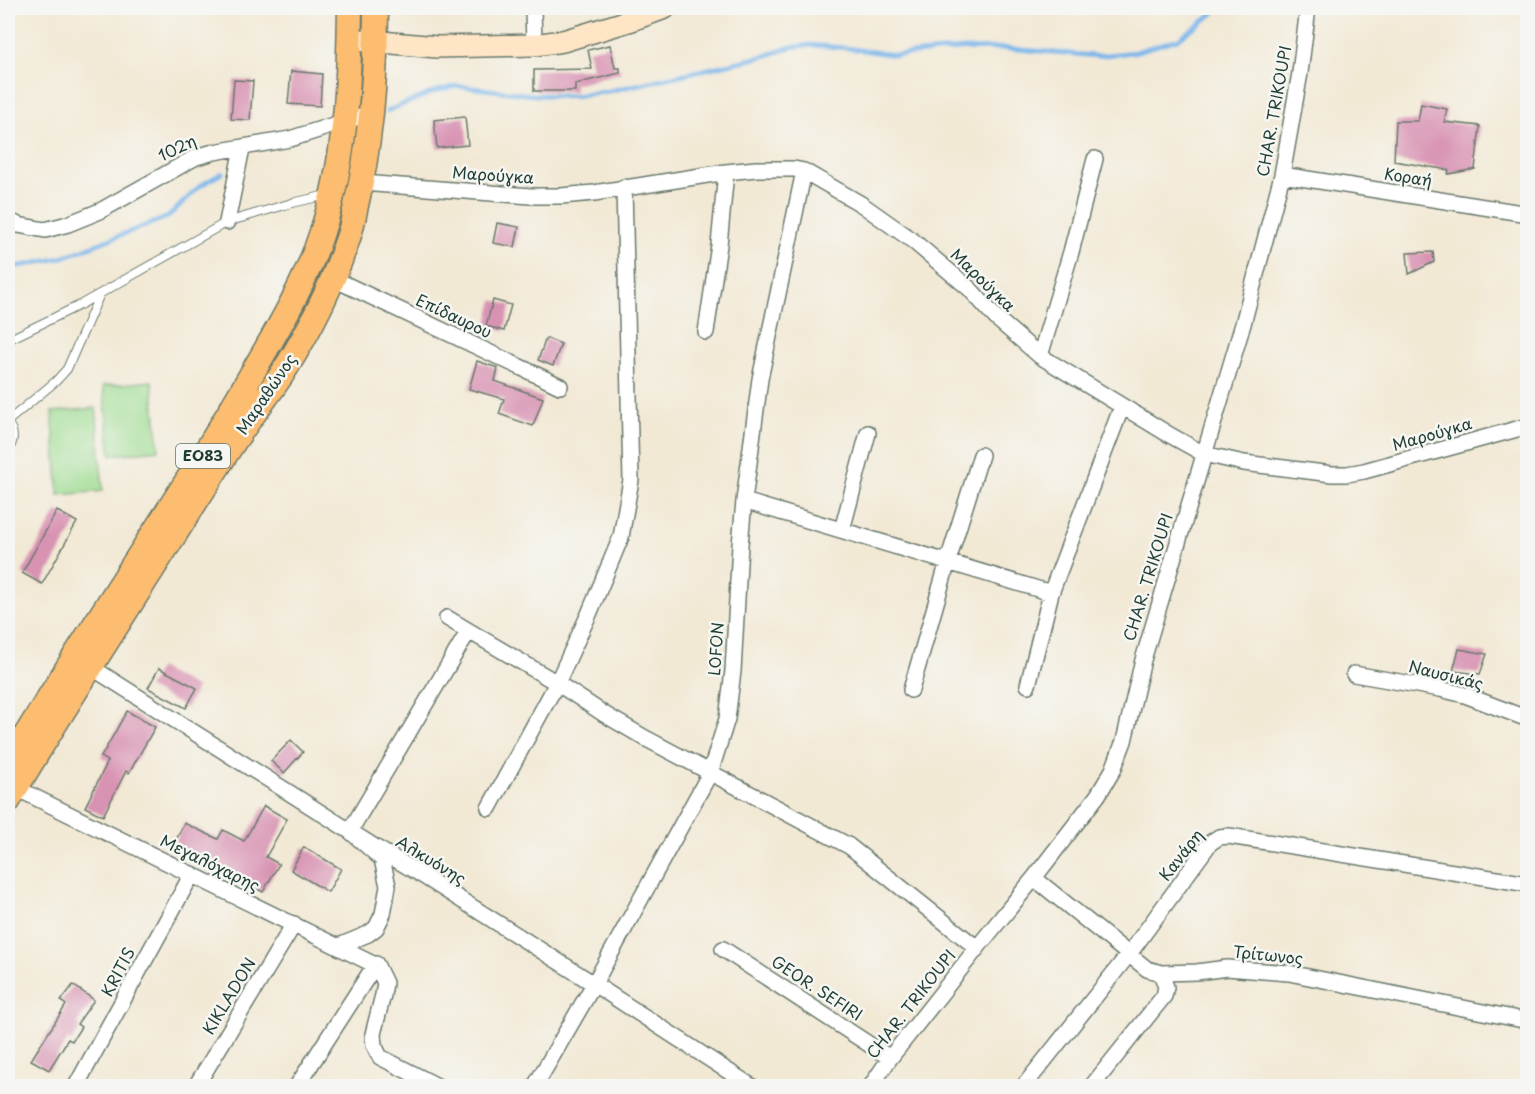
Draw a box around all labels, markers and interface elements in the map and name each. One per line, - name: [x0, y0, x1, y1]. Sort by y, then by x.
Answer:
- street label: CHAR. TRIKOUPI: [1250, 43, 1296, 178]
- street label: 102η: [153, 128, 200, 166]
- street label: Μαρούγκα: [451, 159, 535, 189]
- street label: Κοραή: [1382, 160, 1434, 192]
- street label: Μαρούγκα: [946, 242, 1022, 317]
- street label: Επίδαυρου: [412, 287, 496, 343]
- street label: Μαραθώνος: [229, 348, 301, 439]
- street label: Μαρούγκα: [1389, 410, 1475, 456]
- road number: ΕΟ83: [176, 444, 230, 468]
- street label: CHAR. TRIKOUPI: [1116, 510, 1178, 644]
- street label: LOFON: [701, 621, 729, 677]
- street label: Ναυσικάς: [1406, 653, 1486, 695]
- street label: Κανάρη: [1152, 823, 1208, 885]
- street label: Μεγαλόχαρης: [157, 828, 264, 897]
- street label: Αλκυόνης: [392, 829, 471, 890]
- street label: Τρίτωνος: [1232, 938, 1304, 970]
- street label: KRITIS: [94, 943, 140, 1000]
- street label: CHAR. TRIKOUPI: [860, 944, 961, 1063]
- street label: GEOR. SEFIRI: [767, 949, 868, 1026]
- street label: KIKLADON: [196, 952, 261, 1039]

